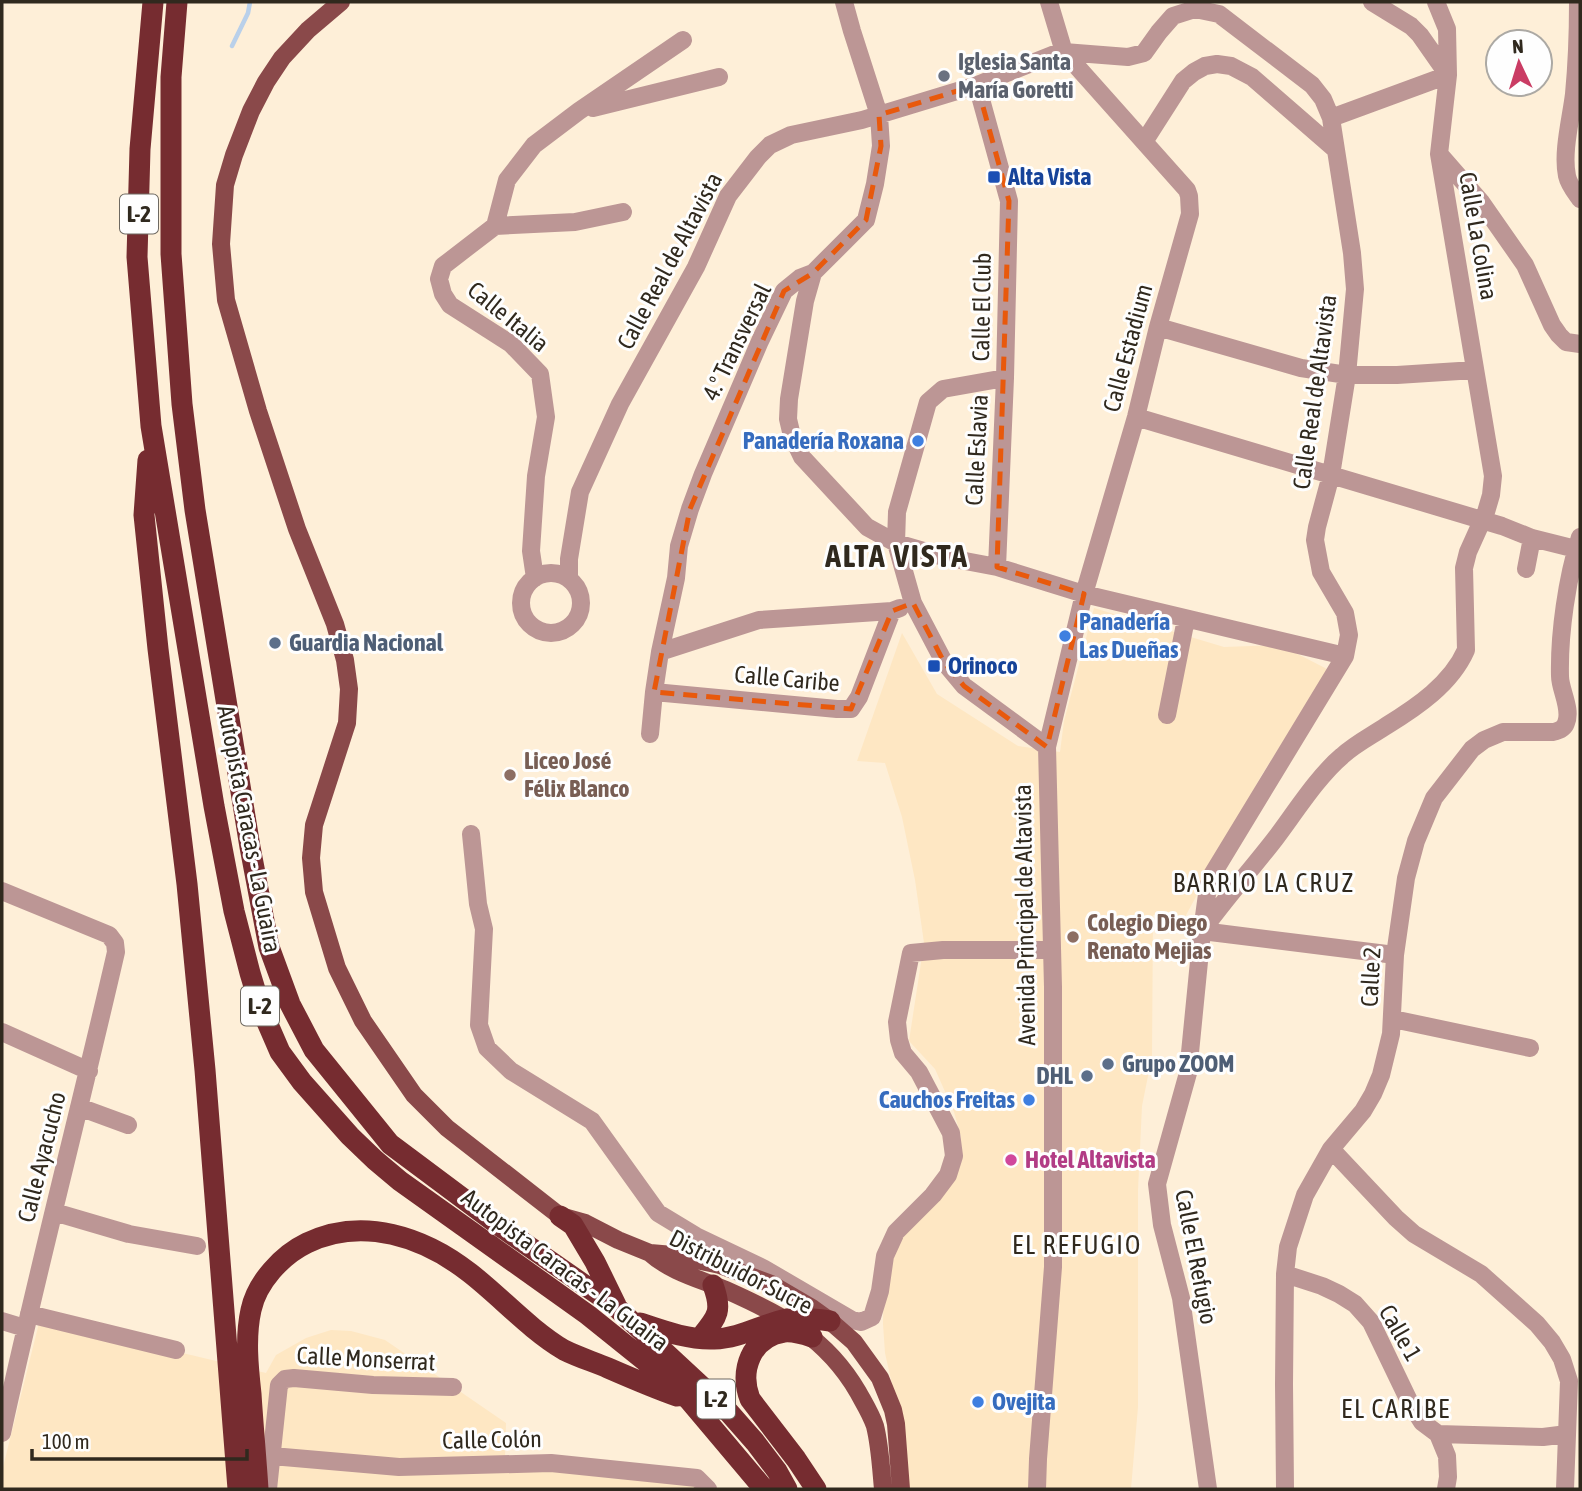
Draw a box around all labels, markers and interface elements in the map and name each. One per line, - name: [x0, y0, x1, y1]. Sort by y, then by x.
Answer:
- north arrow: [1484, 28, 1554, 98]
- text: N: [1511, 35, 1524, 57]
- place label: Iglesia Santa María Goretti: [958, 48, 1074, 103]
- marker: Iglesia Santa María Goretti: [936, 68, 952, 84]
- place label: Alta Vista: [1007, 163, 1091, 190]
- street label: Calle Real de Altavista: [612, 168, 727, 354]
- marker: Alta Vista: [986, 169, 1002, 185]
- street label: Calle La Colina: [1454, 170, 1503, 302]
- road number: L-2: [120, 195, 158, 234]
- street label: Calle El Club: [967, 252, 996, 362]
- street label: Calle Italia: [463, 276, 554, 357]
- street label: 4.° Transversal: [697, 279, 777, 404]
- street label: Calle Estadium: [1098, 281, 1158, 415]
- street label: Calle Real de Altavista: [1287, 293, 1342, 491]
- street label: Calle Eslavia: [960, 394, 993, 506]
- place label: Panadería Roxana: [743, 427, 904, 454]
- marker: Panadería Roxana: [910, 433, 926, 449]
- district label: ALTA VISTA: [824, 537, 969, 574]
- place label: Panadería Las Dueñas: [1079, 608, 1179, 663]
- marker: Panadería Las Dueñas: [1057, 628, 1073, 644]
- place label: Guardia Nacional: [289, 629, 444, 656]
- marker: Guardia Nacional: [267, 635, 283, 651]
- place label: Orinoco: [948, 652, 1018, 679]
- marker: Orinoco: [926, 658, 942, 674]
- street label: Calle Caribe: [733, 660, 841, 697]
- street label: Autopista Caracas - La Guaira: [212, 703, 287, 955]
- place label: Liceo José Félix Blanco: [524, 747, 630, 802]
- marker: Liceo José Félix Blanco: [502, 767, 518, 783]
- street label: Avenida Principal de Altavista: [1009, 784, 1040, 1046]
- district label: BARRIO LA CRUZ: [1173, 868, 1355, 898]
- place label: Colegio Diego Renato Mejias: [1087, 909, 1212, 964]
- marker: Colegio Diego Renato Mejias: [1065, 929, 1081, 945]
- street label: Calle 2: [1355, 946, 1386, 1008]
- road number: L-2: [241, 987, 279, 1026]
- place label: Grupo ZOOM: [1122, 1050, 1234, 1077]
- marker: Grupo ZOOM: [1100, 1056, 1116, 1072]
- place label: DHL: [1036, 1062, 1074, 1089]
- marker: DHL: [1079, 1068, 1095, 1084]
- place label: Cauchos Freitas: [879, 1086, 1016, 1113]
- street label: Calle Ayacucho: [12, 1089, 71, 1225]
- marker: Cauchos Freitas: [1021, 1092, 1037, 1108]
- place label: Hotel Altavista: [1025, 1146, 1156, 1173]
- marker: Hotel Altavista: [1003, 1152, 1019, 1168]
- street label: Autopista Caracas - La Guaira: [457, 1183, 674, 1356]
- street label: Calle El Refugio: [1170, 1187, 1223, 1327]
- street label: Distribuidor Sucre: [665, 1224, 817, 1319]
- district label: EL REFUGIO: [1012, 1230, 1142, 1260]
- street label: Calle 1: [1374, 1300, 1427, 1365]
- street label: Calle Monserrat: [296, 1341, 436, 1376]
- road number: L-2: [697, 1380, 735, 1418]
- place label: Ovejita: [992, 1388, 1056, 1415]
- marker: Ovejita: [970, 1394, 986, 1410]
- district label: EL CARIBE: [1341, 1394, 1451, 1424]
- scale bar: [32, 1418, 247, 1462]
- street label: Calle Colón: [442, 1425, 542, 1454]
- text: 100 m: [42, 1429, 90, 1453]

